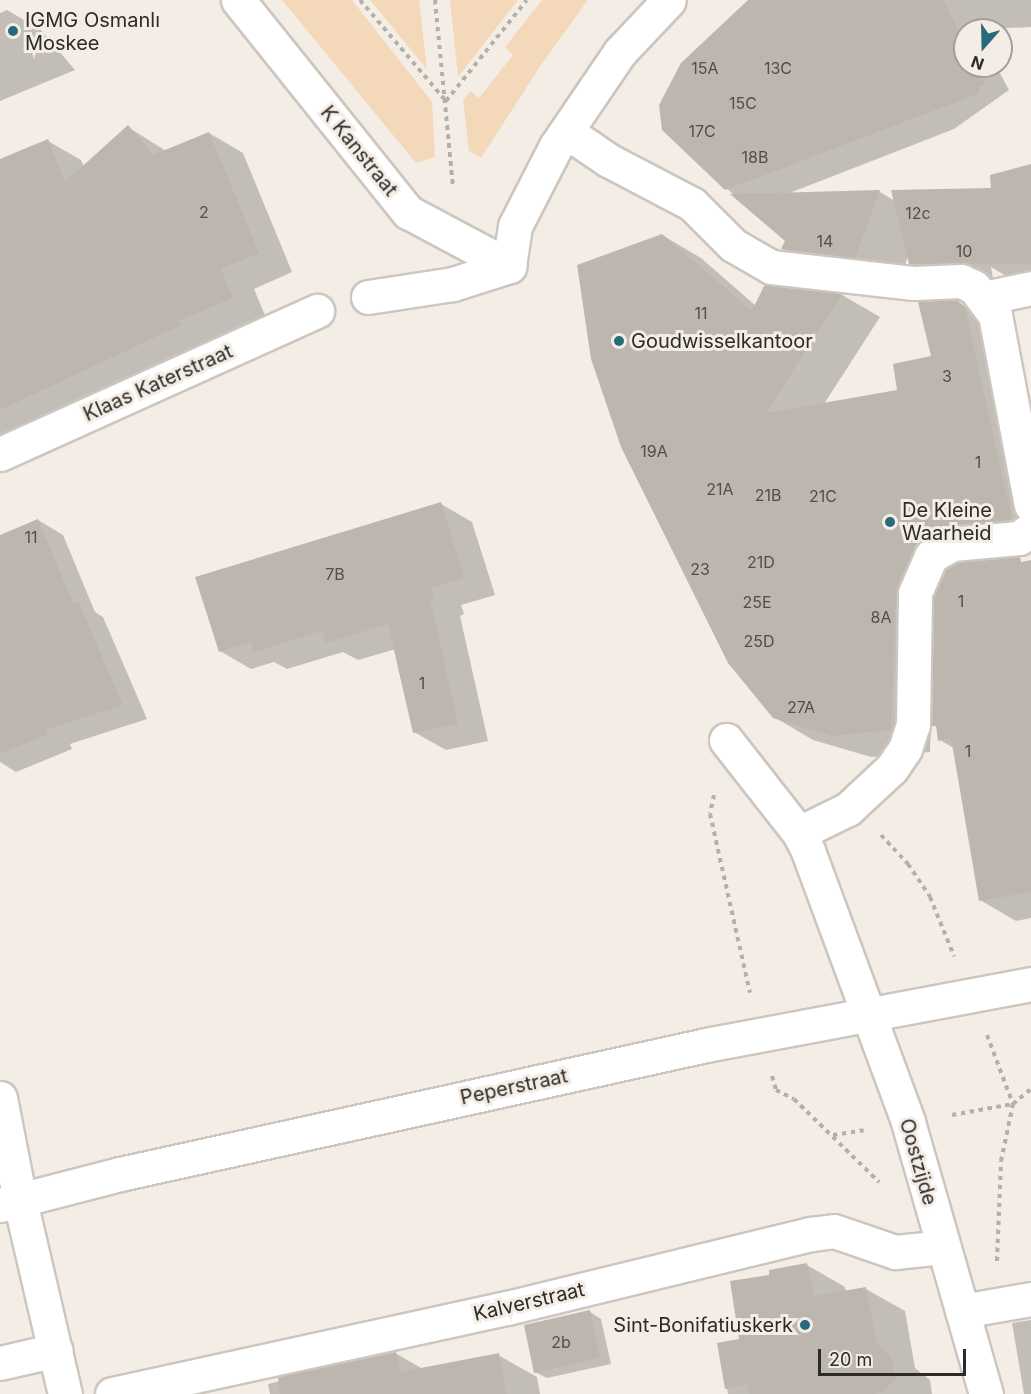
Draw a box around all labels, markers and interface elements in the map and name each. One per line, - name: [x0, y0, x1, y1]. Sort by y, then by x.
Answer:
- place label: IGMG Osmanlı Moskee: [25, 8, 160, 55]
- north arrow: [953, 18, 1013, 78]
- marker: IGMG Osmanlı Moskee: [6, 24, 20, 38]
- text: N: [968, 52, 987, 75]
- house number: 15A: [691, 58, 719, 78]
- house number: 13C: [764, 58, 792, 78]
- house number: 15C: [729, 93, 757, 113]
- street label: K Kanstraat: [315, 101, 403, 201]
- house number: 17C: [688, 121, 716, 141]
- house number: 18B: [742, 147, 768, 167]
- house number: 2: [199, 202, 209, 222]
- house number: 12c: [905, 203, 931, 223]
- house number: 14: [817, 231, 833, 251]
- house number: 10: [956, 241, 972, 261]
- house number: 11: [694, 303, 708, 323]
- place label: Goudwisselkantoor: [631, 329, 813, 353]
- marker: Goudwisselkantoor: [612, 334, 626, 348]
- street label: Klaas Katerstraat: [80, 339, 236, 427]
- house number: 3: [942, 366, 952, 386]
- house number: 19A: [640, 441, 668, 461]
- house number: 1: [975, 452, 981, 472]
- house number: 21A: [706, 479, 734, 499]
- house number: 21B: [755, 485, 781, 505]
- house number: 21C: [809, 486, 837, 506]
- place label: De Kleine Waarheid: [902, 498, 992, 545]
- marker: De Kleine Waarheid: [883, 515, 897, 529]
- house number: 11: [24, 527, 38, 547]
- house number: 21D: [747, 552, 775, 572]
- house number: 23: [690, 559, 710, 579]
- house number: 7B: [325, 564, 345, 584]
- house number: 1: [958, 591, 964, 611]
- house number: 25E: [742, 592, 772, 612]
- house number: 8A: [871, 607, 891, 627]
- house number: 25D: [743, 631, 775, 651]
- house number: 1: [419, 673, 425, 693]
- house number: 27A: [787, 697, 815, 717]
- house number: 1: [965, 741, 971, 761]
- street label: Peperstraat: [458, 1064, 570, 1110]
- street label: Oostzijde: [894, 1116, 942, 1208]
- street label: Kalverstraat: [471, 1278, 587, 1326]
- place label: Sint-Bonifatiuskerk: [613, 1313, 793, 1337]
- marker: Sint-Bonifatiuskerk: [798, 1318, 812, 1332]
- house number: 2b: [551, 1332, 571, 1352]
- scale bar: [821, 1337, 970, 1375]
- text: 20 m: [829, 1349, 872, 1370]

